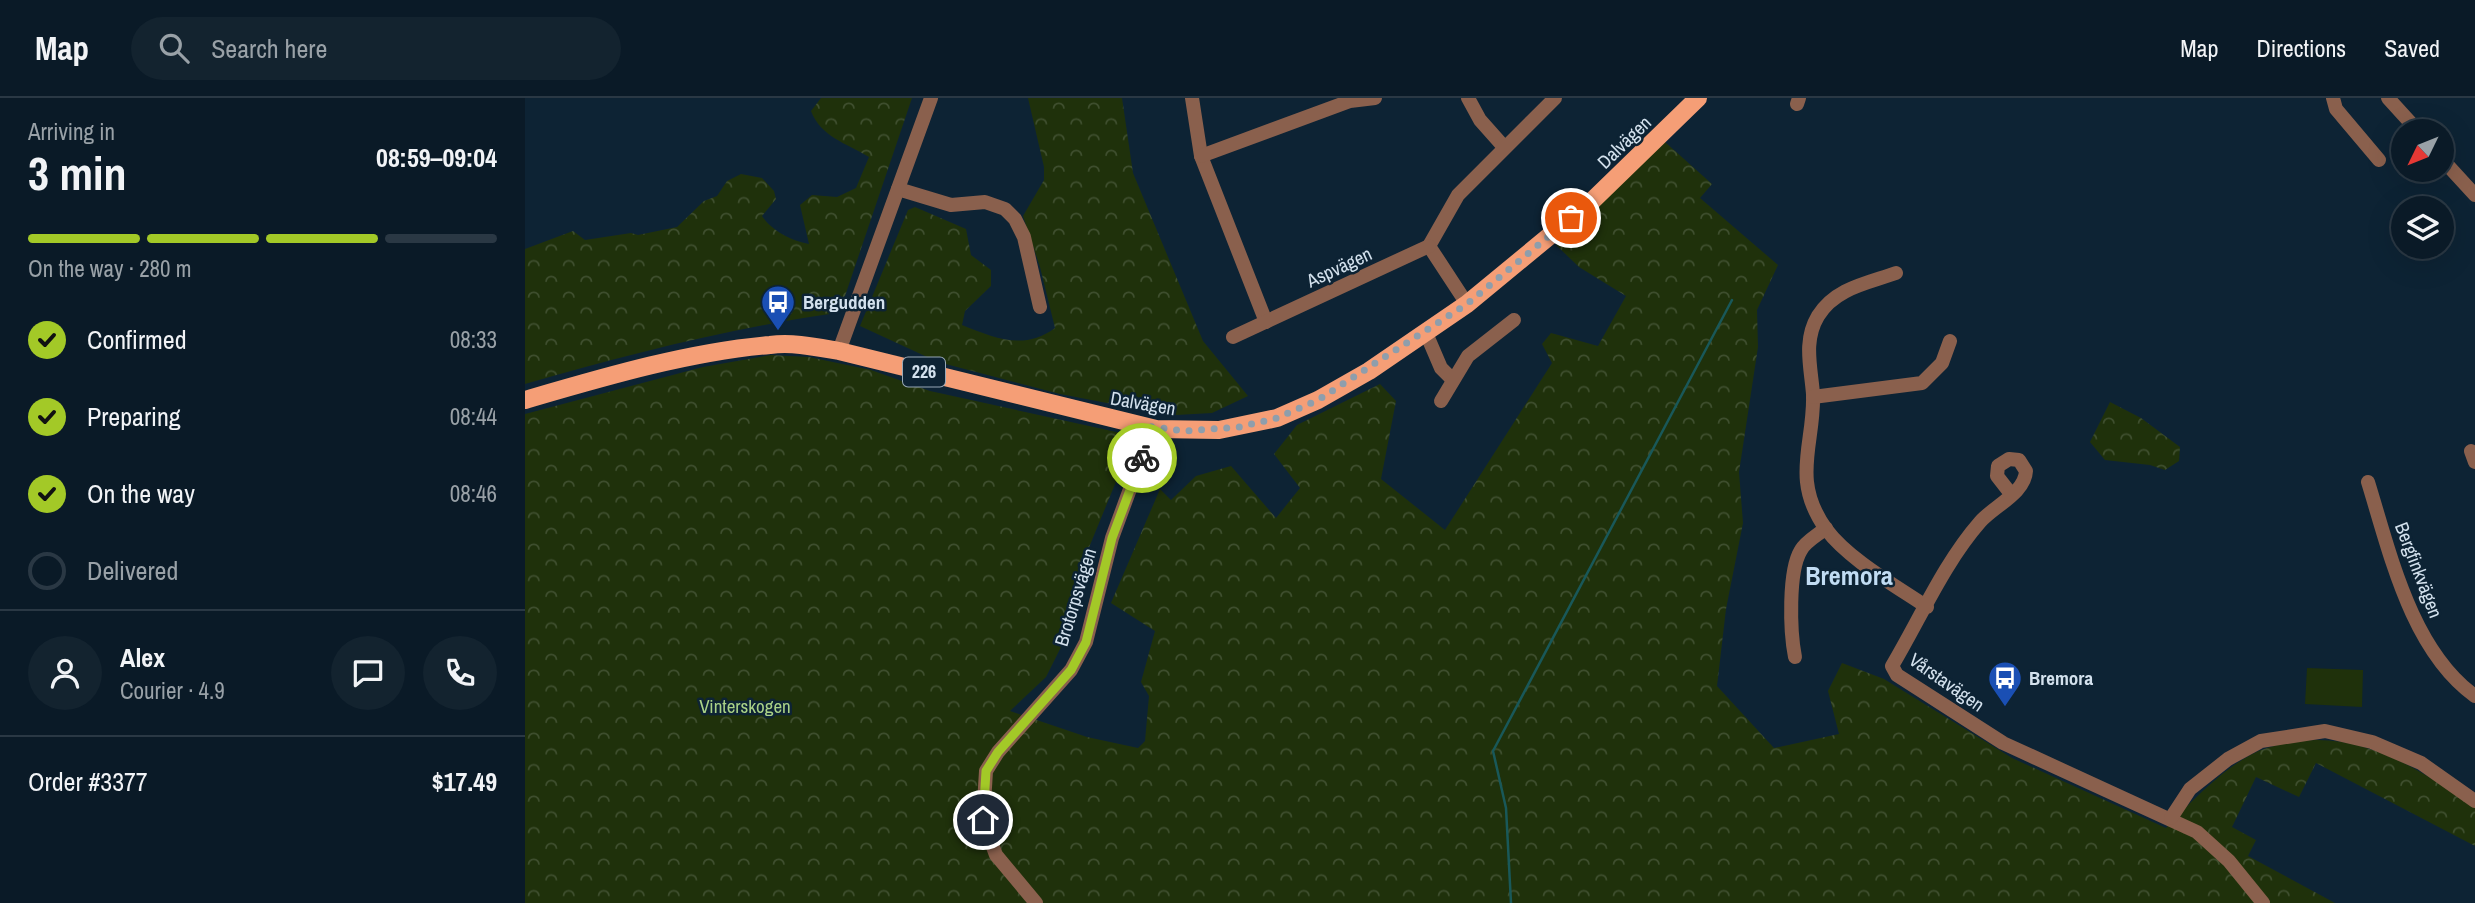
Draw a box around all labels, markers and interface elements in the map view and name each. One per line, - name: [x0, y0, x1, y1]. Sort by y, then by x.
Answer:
- search box: [131, 17, 621, 80]
- text: Map: [35, 26, 89, 70]
- icon: search: [155, 29, 193, 67]
- text: Search here: [211, 31, 327, 66]
- text: Map: [2180, 32, 2218, 64]
- text: Directions: [2256, 32, 2346, 64]
- text: Saved: [2384, 32, 2440, 64]
- street label: Dalvägen: [1591, 110, 1657, 174]
- text: Arriving in: [28, 116, 115, 147]
- north arrow: [2391, 119, 2453, 182]
- map controls: [2391, 119, 2454, 259]
- text: 08:59–09:04: [376, 140, 497, 175]
- text: 3 min: [28, 142, 127, 204]
- pin: [1541, 188, 1601, 248]
- button: layers: [2391, 196, 2454, 259]
- icon: bag: [1552, 199, 1590, 237]
- street label: Aspvägen: [1301, 241, 1376, 294]
- text: On the way · 280 m: [28, 253, 192, 284]
- bus stop icon: Bergudden: [759, 283, 797, 332]
- place label: Bergudden: [803, 289, 885, 315]
- icon: check: [28, 321, 66, 359]
- text: Confirmed: [87, 322, 187, 357]
- text: 08:33: [450, 324, 497, 355]
- road number: 226: [903, 358, 945, 386]
- street label: Dalvägen: [1108, 384, 1178, 422]
- icon: check: [28, 398, 66, 436]
- text: Preparing: [87, 399, 181, 434]
- text: 08:44: [450, 401, 497, 432]
- courier: [1107, 423, 1177, 493]
- icon: bike: [1123, 439, 1161, 477]
- icon: check: [28, 475, 66, 513]
- text: On the way: [87, 476, 195, 511]
- text: 08:46: [450, 478, 497, 509]
- street label: Bergfinkvägen: [2389, 518, 2449, 622]
- street label: Brotorpsvägen: [1048, 545, 1102, 649]
- text: Delivered: [87, 553, 178, 588]
- district label: Bremora: [1805, 558, 1893, 593]
- button: person: [28, 636, 102, 710]
- button: chat: [331, 636, 405, 710]
- button: phone: [423, 636, 497, 710]
- text: Alex: [120, 640, 165, 675]
- street label: Vårstavägen: [1904, 647, 1990, 717]
- bus stop icon: Bremora: [1986, 659, 2024, 708]
- place label: Bremora: [2029, 665, 2093, 691]
- text: Courier · 4.9: [120, 675, 225, 706]
- park label: Vinterskogen: [699, 693, 791, 719]
- text: Order #3377: [28, 764, 148, 799]
- text: $17.49: [432, 764, 497, 799]
- pin: [953, 790, 1013, 850]
- icon: home: [964, 801, 1002, 839]

